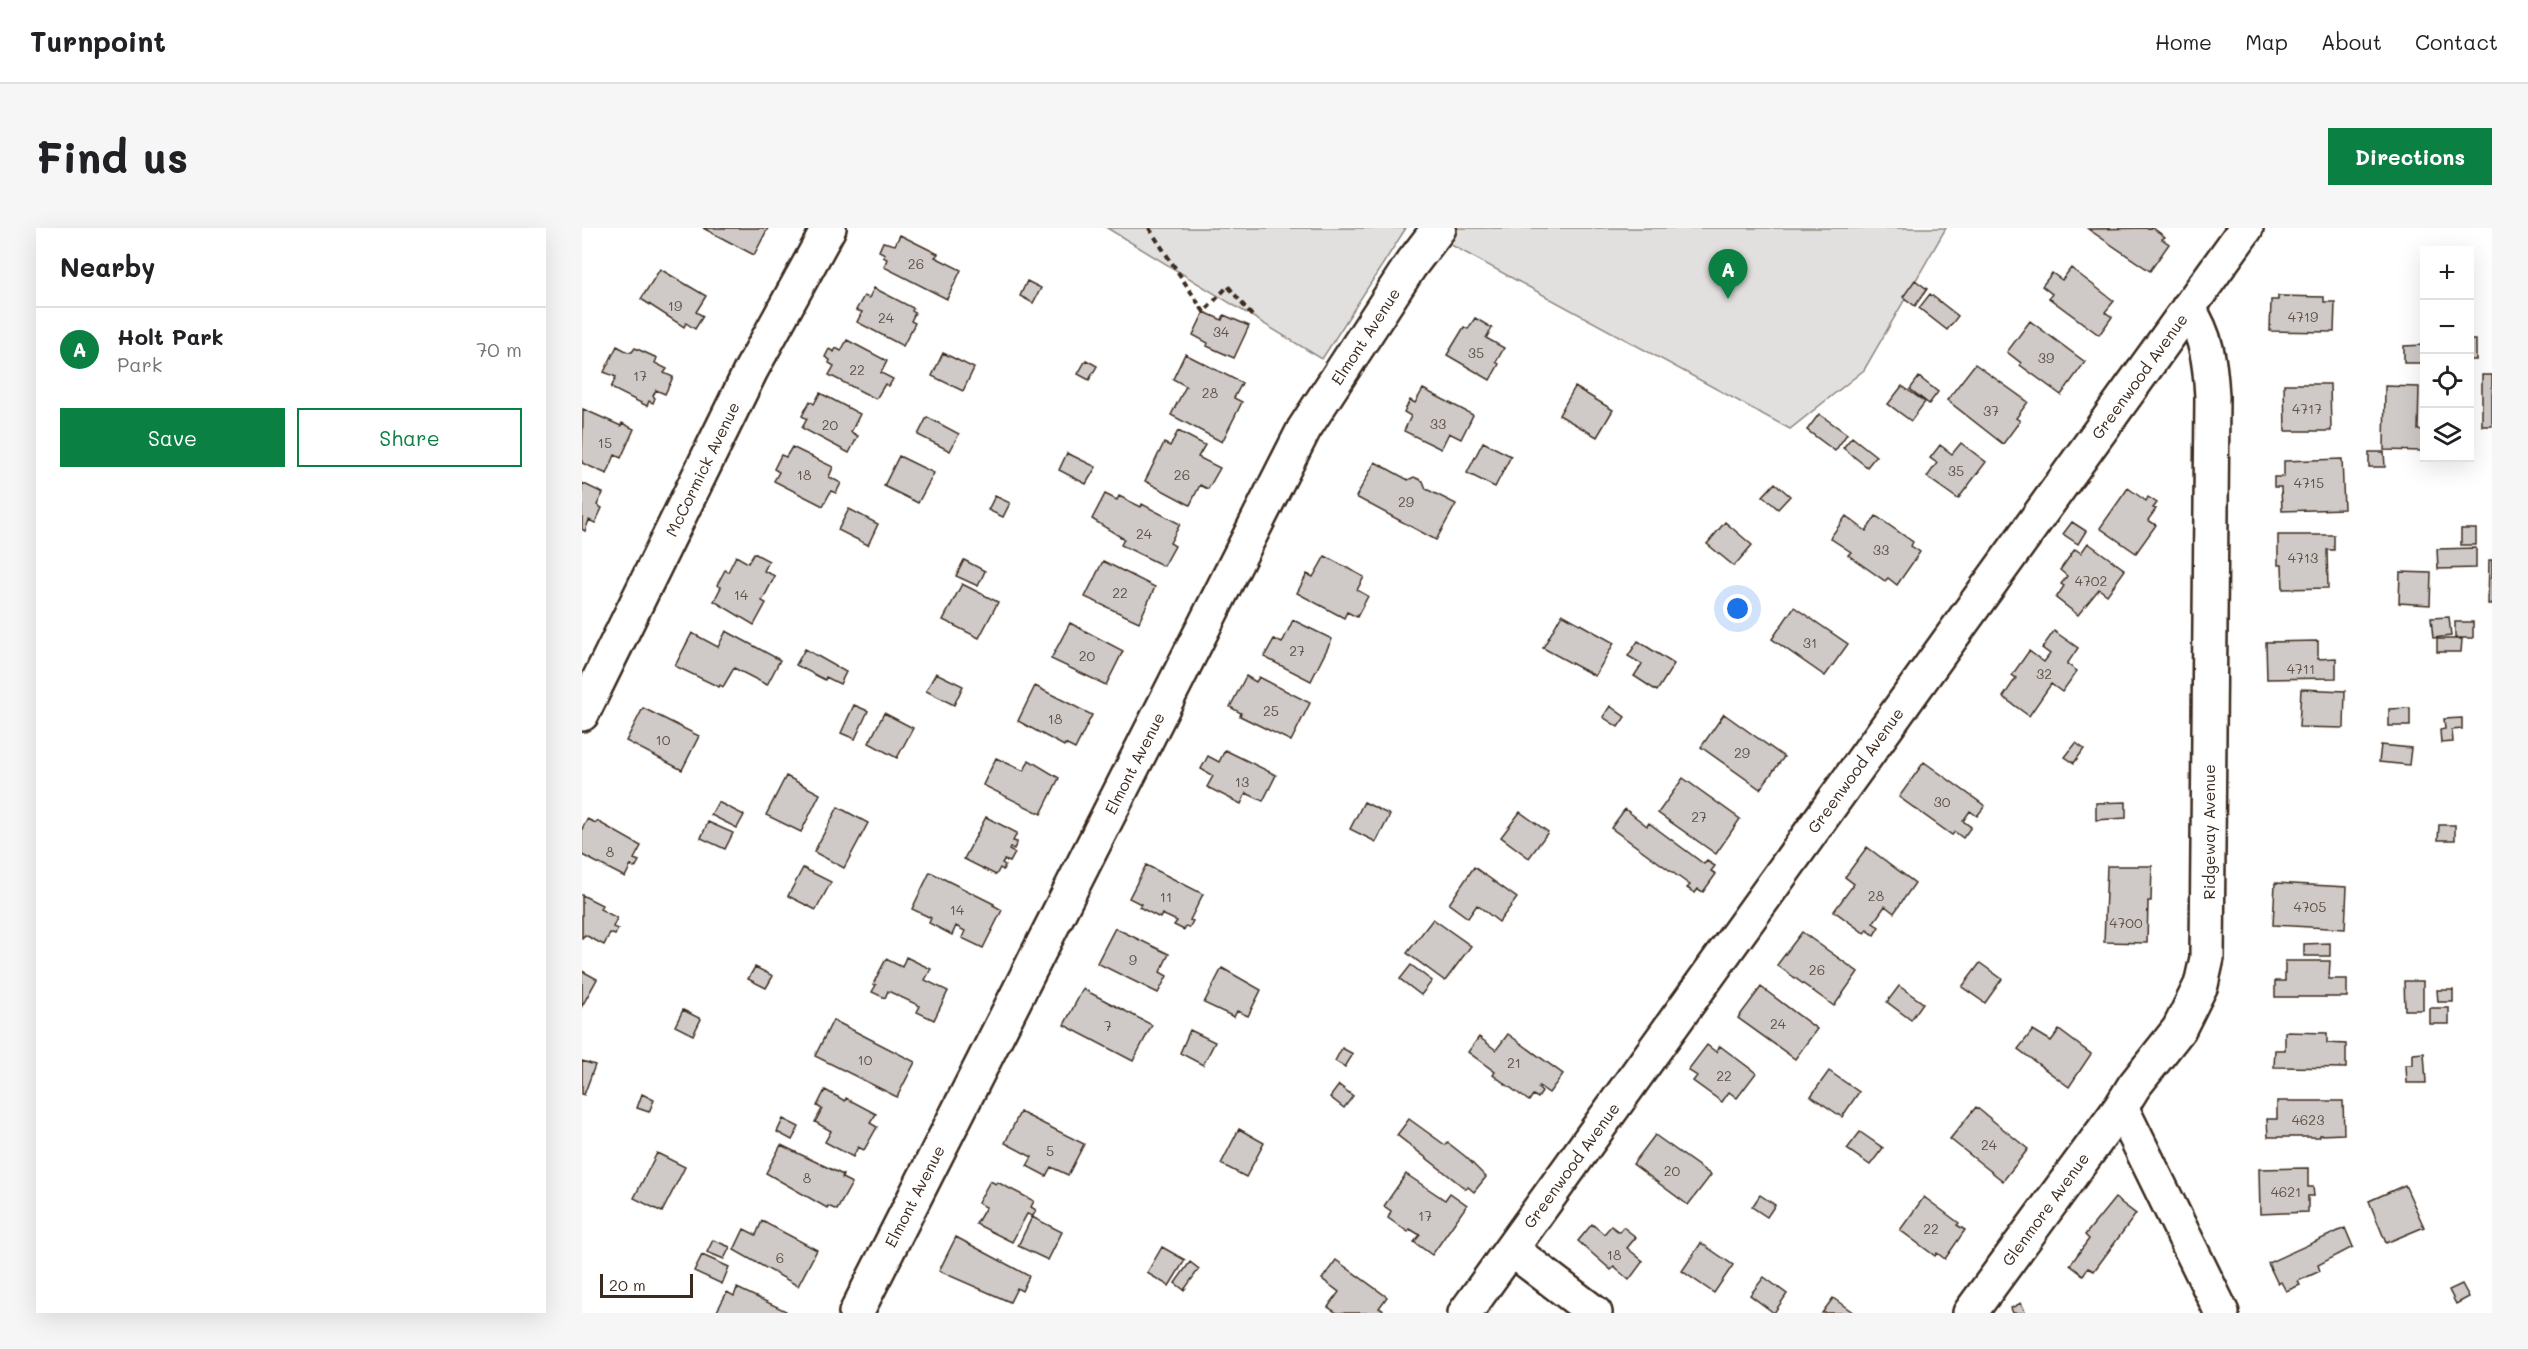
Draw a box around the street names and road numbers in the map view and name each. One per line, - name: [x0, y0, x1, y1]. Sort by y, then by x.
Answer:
- street label: Elmont Avenue: [1326, 283, 1404, 389]
- street label: Greenwood Avenue: [2086, 309, 2192, 443]
- street label: McCormick Avenue: [660, 398, 744, 540]
- street label: Greenwood Avenue: [1802, 703, 1908, 837]
- street label: Elmont Avenue: [1099, 708, 1169, 818]
- street label: Ridgeway Avenue: [2198, 764, 2219, 900]
- street label: Greenwood Avenue: [1518, 1098, 1624, 1232]
- street label: Elmont Avenue: [879, 1141, 949, 1251]
- street label: Glenmore Avenue: [1997, 1148, 2093, 1270]

